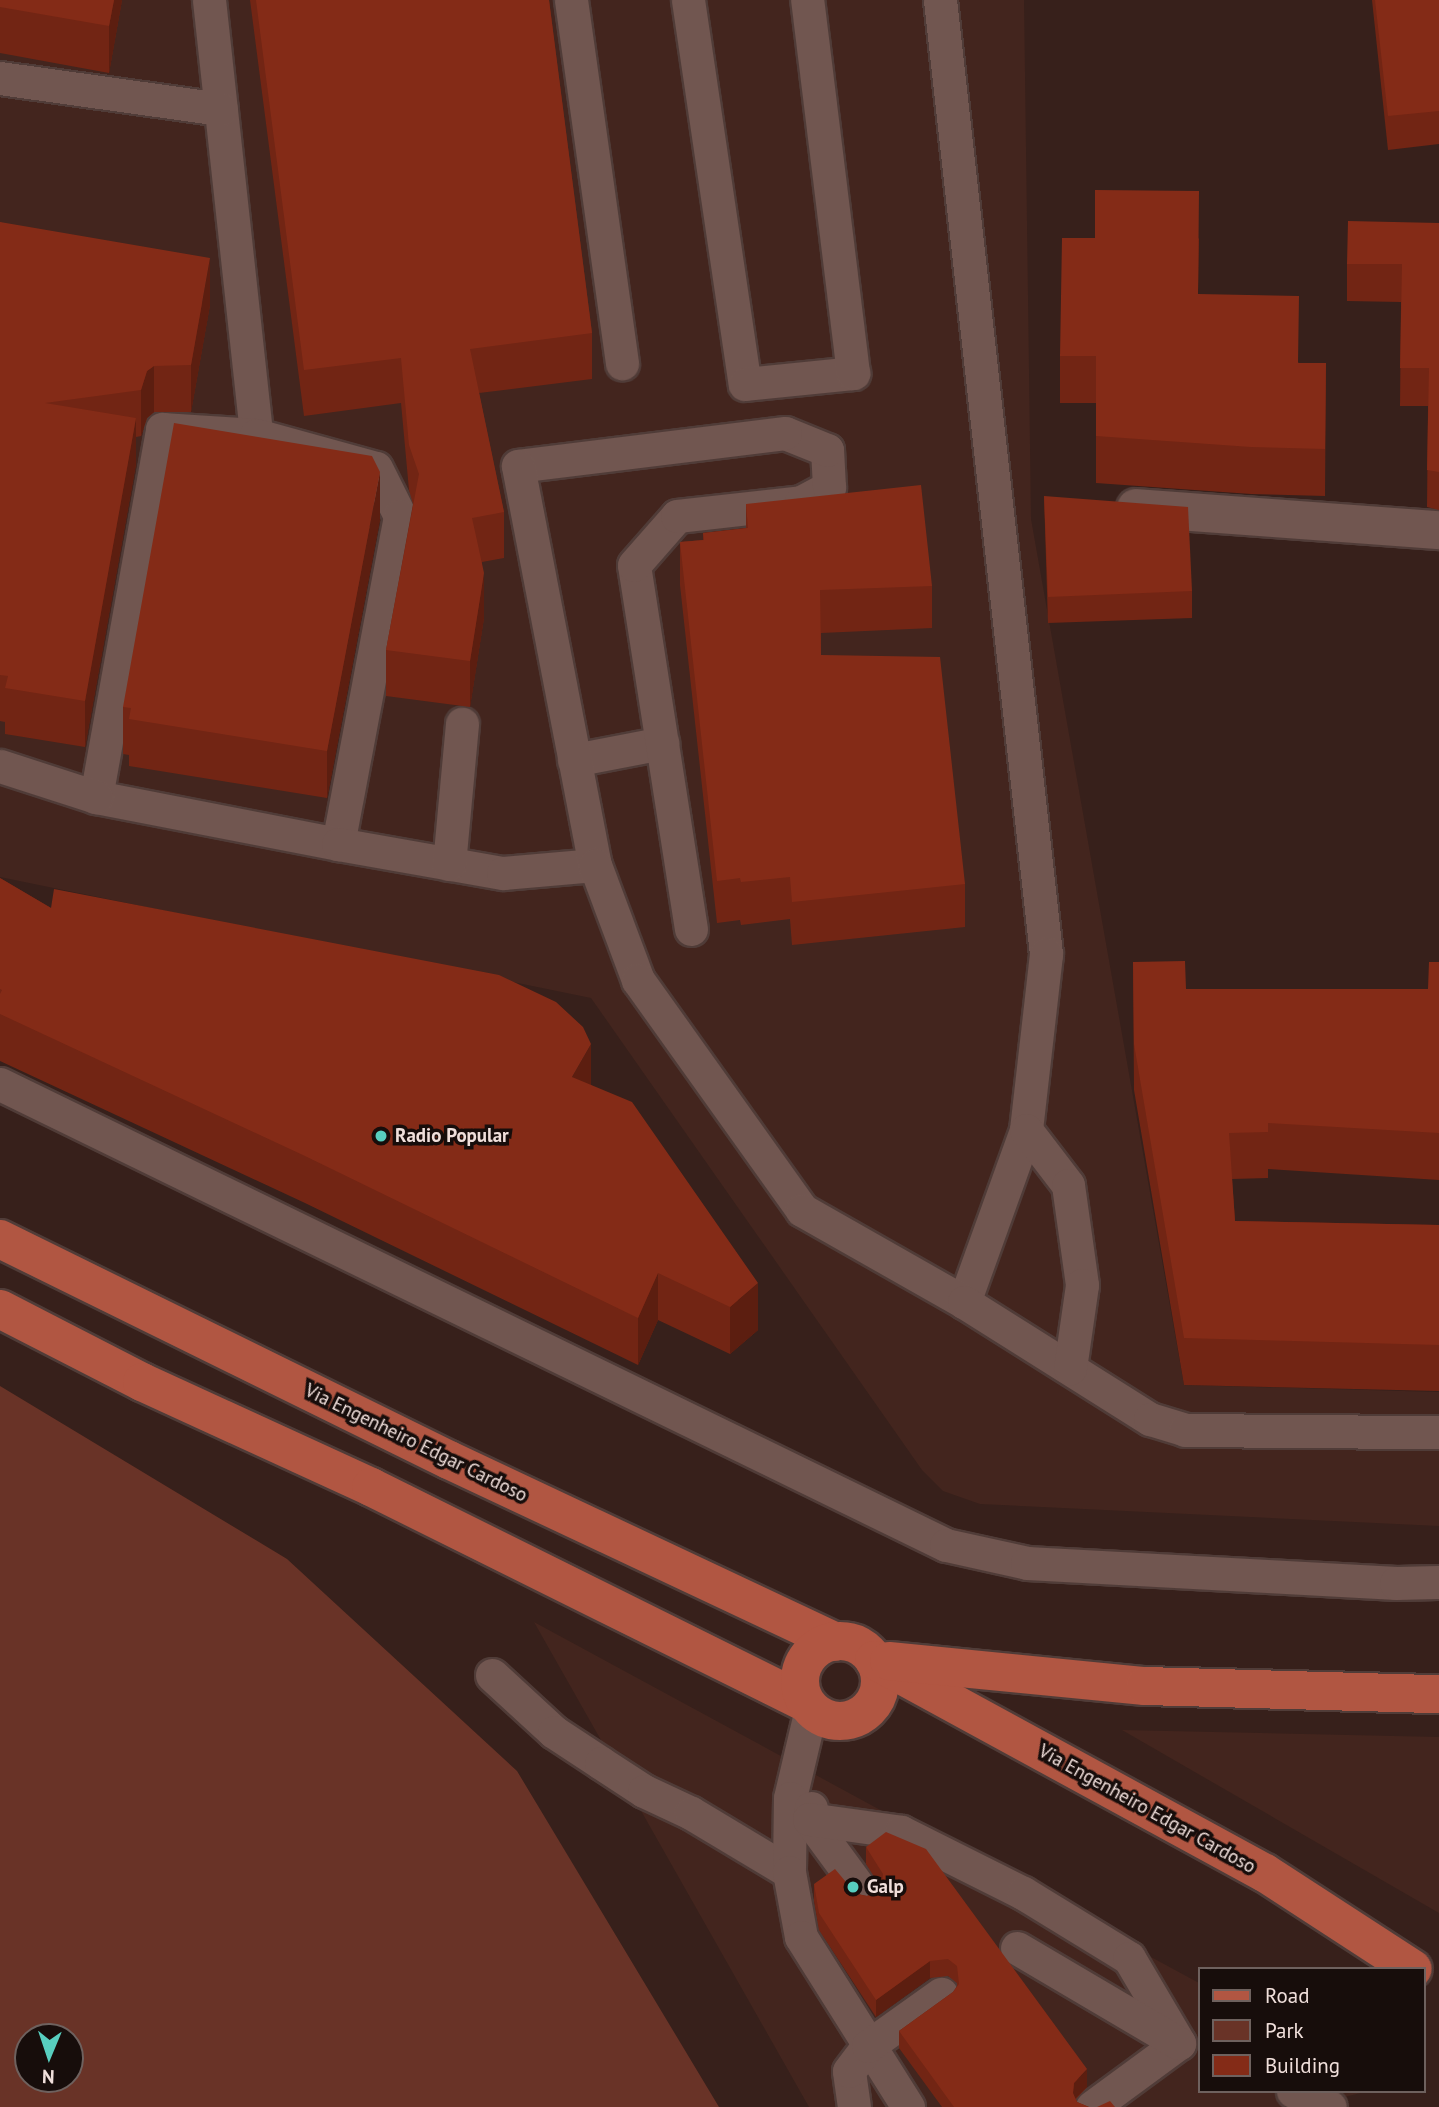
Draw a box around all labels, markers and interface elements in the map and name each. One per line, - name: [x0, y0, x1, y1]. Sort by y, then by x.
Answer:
- place label: Radio Popular: [395, 1125, 509, 1147]
- marker: Radio Popular: [373, 1128, 389, 1144]
- street label: Via Engenheiro Edgar Cardoso: [301, 1379, 531, 1507]
- street label: Via Engenheiro Edgar Cardoso: [1034, 1740, 1260, 1878]
- place label: Galp: [867, 1876, 904, 1898]
- marker: Galp: [845, 1879, 861, 1895]
- legend: [1198, 1967, 1425, 2093]
- text: Road: [1265, 1982, 1309, 2009]
- text: Park: [1265, 2017, 1304, 2044]
- north arrow: [14, 2023, 84, 2093]
- text: Building: [1265, 2052, 1340, 2079]
- text: N: [42, 2065, 55, 2089]

